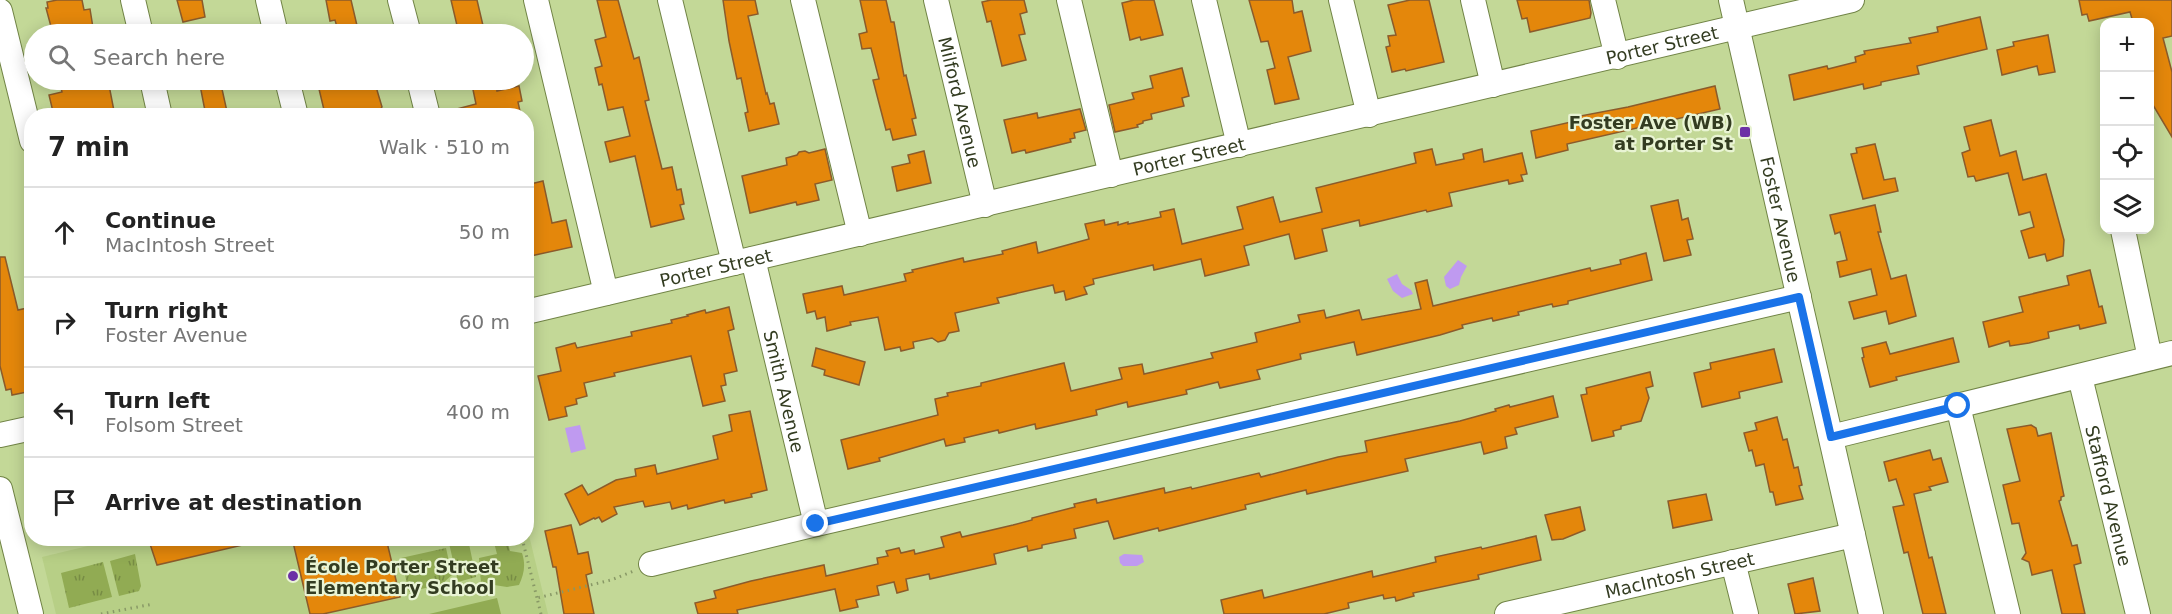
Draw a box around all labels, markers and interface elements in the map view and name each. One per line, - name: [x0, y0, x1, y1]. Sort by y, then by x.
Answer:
- map controls: [2100, 18, 2154, 234]
- button: +: [2100, 18, 2154, 72]
- street label: Porter Street: [1604, 21, 1720, 68]
- search box: [24, 24, 534, 90]
- street label: Milford Avenue: [935, 34, 986, 170]
- icon: search: [45, 41, 78, 74]
- text: Search here: [93, 45, 225, 70]
- button: −: [2100, 72, 2154, 126]
- place label: Foster Ave (WB) at Porter St: [1569, 112, 1733, 154]
- marker: Foster Ave (WB) at Porter St: [1738, 125, 1752, 139]
- button: locate: [2100, 126, 2154, 180]
- text: 7 min: [48, 132, 130, 162]
- street label: Porter Street: [1131, 133, 1247, 179]
- text: Walk · 510 m: [379, 135, 510, 159]
- street label: Foster Avenue: [1757, 154, 1806, 284]
- button: layers: [2100, 180, 2154, 234]
- text: Continue: [105, 208, 216, 233]
- icon: ahead: [48, 216, 81, 249]
- text: 50 m: [459, 220, 510, 244]
- text: MacIntosh Street: [105, 233, 274, 257]
- street label: Porter Street: [658, 244, 774, 291]
- text: Turn right: [105, 298, 228, 323]
- icon: right: [48, 306, 81, 339]
- text: 60 m: [459, 310, 510, 334]
- text: Foster Avenue: [105, 323, 247, 347]
- street label: Smith Avenue: [760, 328, 809, 455]
- text: Turn left: [105, 388, 210, 413]
- route start: [1944, 392, 1970, 418]
- icon: left: [48, 396, 81, 429]
- text: 400 m: [446, 400, 510, 424]
- text: Folsom Street: [105, 413, 243, 437]
- street label: Stafford Avenue: [2082, 423, 2136, 568]
- icon: arrive: [48, 486, 81, 519]
- text: Arrive at destination: [105, 490, 362, 515]
- route end: [802, 510, 828, 536]
- street label: MacIntosh Street: [1603, 547, 1756, 602]
- place label: École Porter Street Elementary School: [305, 556, 499, 598]
- marker: École Porter Street Elementary School: [286, 569, 300, 583]

